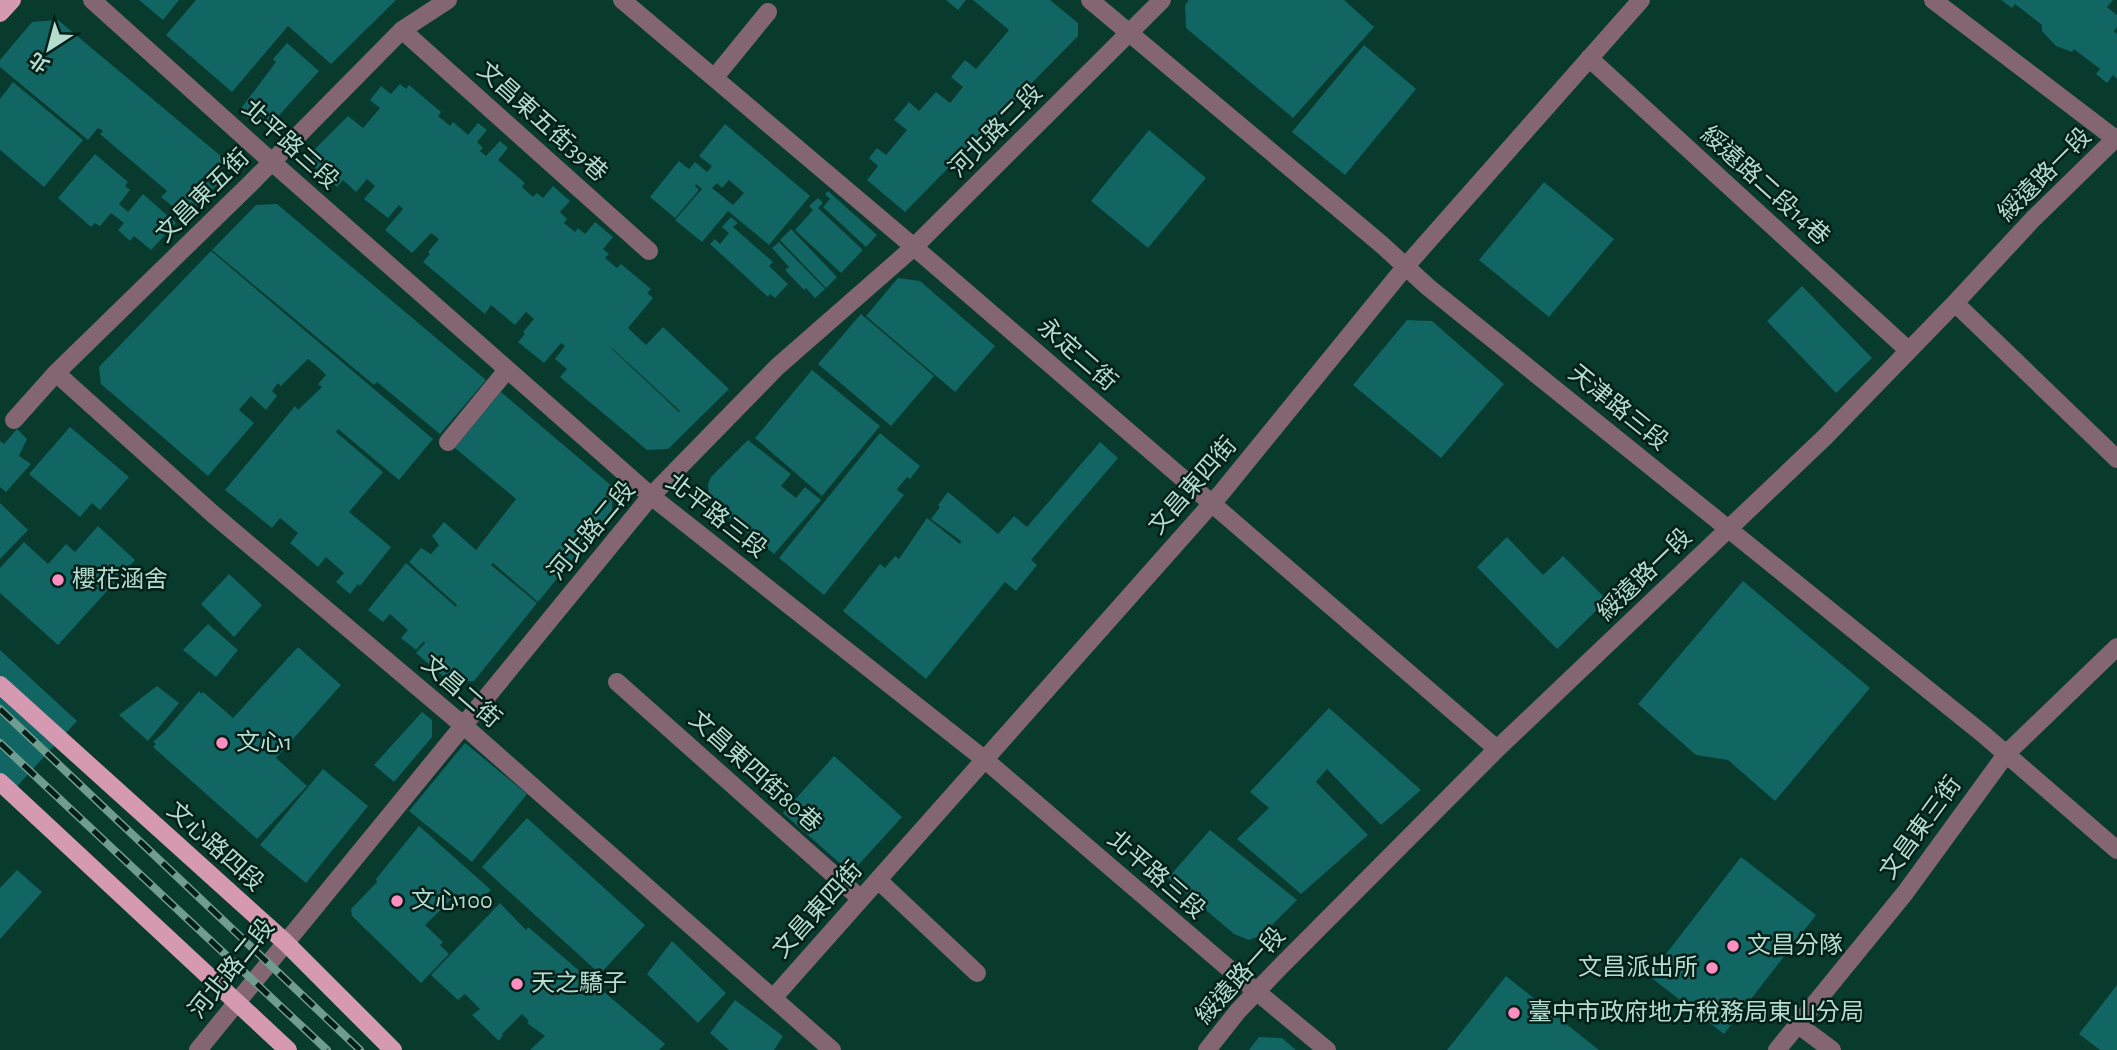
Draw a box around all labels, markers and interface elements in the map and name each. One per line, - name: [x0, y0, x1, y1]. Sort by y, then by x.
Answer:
- north arrow: [14, 14, 84, 84]
- text: 北: [26, 48, 53, 76]
- street label: 文昌東五街39巷: [473, 56, 613, 186]
- street label: 河北路二段: [944, 79, 1047, 182]
- street label: 北平路三段: [237, 94, 344, 194]
- street label: 綏遠路二段14巷: [1696, 121, 1835, 250]
- street label: 綏遠路一段: [1993, 123, 2096, 226]
- street label: 文昌東五街: [151, 144, 254, 247]
- street label: 永定二街: [1033, 313, 1122, 396]
- street label: 天津路三段: [1564, 359, 1673, 455]
- street label: 文昌東四街: [1143, 432, 1241, 539]
- street label: 北平路三段: [661, 468, 772, 562]
- street label: 河北路二段: [543, 476, 640, 585]
- street label: 綏遠路一段: [1592, 523, 1696, 625]
- place label: 櫻花涵舍: [72, 566, 168, 592]
- marker: 櫻花涵舍: [50, 572, 66, 588]
- street label: 文昌二街: [417, 650, 506, 733]
- street label: 文昌東四街80巷: [685, 705, 827, 837]
- place label: 文心1: [236, 729, 292, 755]
- marker: 文心1: [214, 735, 230, 751]
- street label: 文昌東三街: [1874, 771, 1966, 884]
- street label: 文心路四段: [162, 796, 269, 896]
- street label: 北平路三段: [1103, 825, 1210, 923]
- street label: 文昌東四街: [767, 856, 867, 963]
- place label: 文心100: [411, 887, 493, 913]
- marker: 文心100: [389, 893, 405, 909]
- street label: 河北路二段: [183, 914, 279, 1023]
- street label: 綏遠路一段: [1190, 922, 1290, 1029]
- place label: 文昌分隊: [1747, 932, 1843, 958]
- marker: 文昌分隊: [1725, 938, 1741, 954]
- place label: 文昌派出所: [1578, 954, 1698, 980]
- marker: 文昌派出所: [1704, 960, 1720, 976]
- place label: 天之驕子: [531, 970, 627, 996]
- marker: 天之驕子: [509, 976, 525, 992]
- place label: 臺中市政府地方稅務局東山分局: [1528, 999, 1864, 1025]
- marker: 臺中市政府地方稅務局東山分局: [1506, 1005, 1522, 1021]

